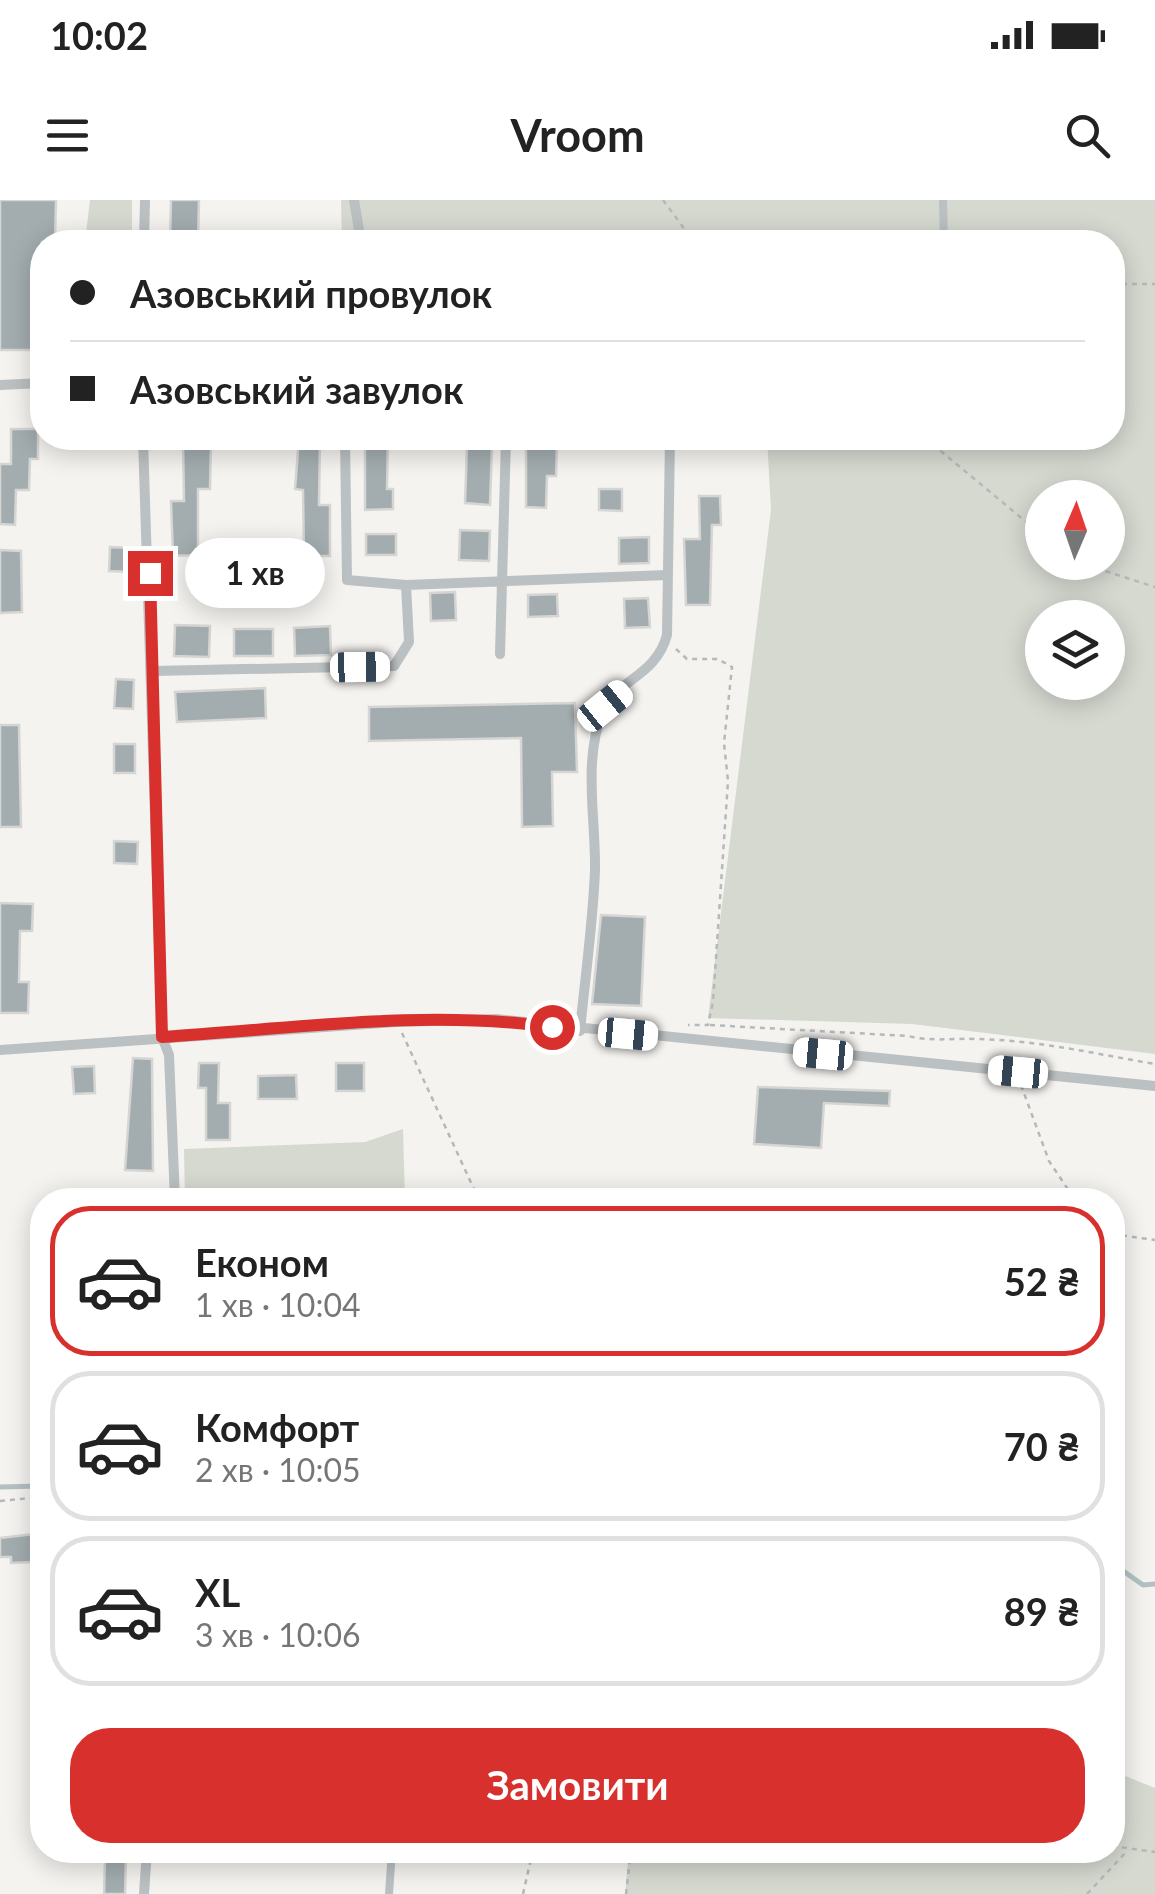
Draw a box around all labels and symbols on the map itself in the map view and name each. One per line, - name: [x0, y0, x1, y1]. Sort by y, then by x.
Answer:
- north arrow: [1025, 480, 1125, 580]
- callout: 1 хв: [185, 538, 325, 608]
- route end: [128, 551, 173, 596]
- car: [330, 651, 390, 683]
- car: [572, 675, 638, 737]
- route start: [530, 1005, 575, 1050]
- car: [597, 1016, 659, 1052]
- car: [792, 1036, 854, 1072]
- car: [987, 1054, 1049, 1090]

